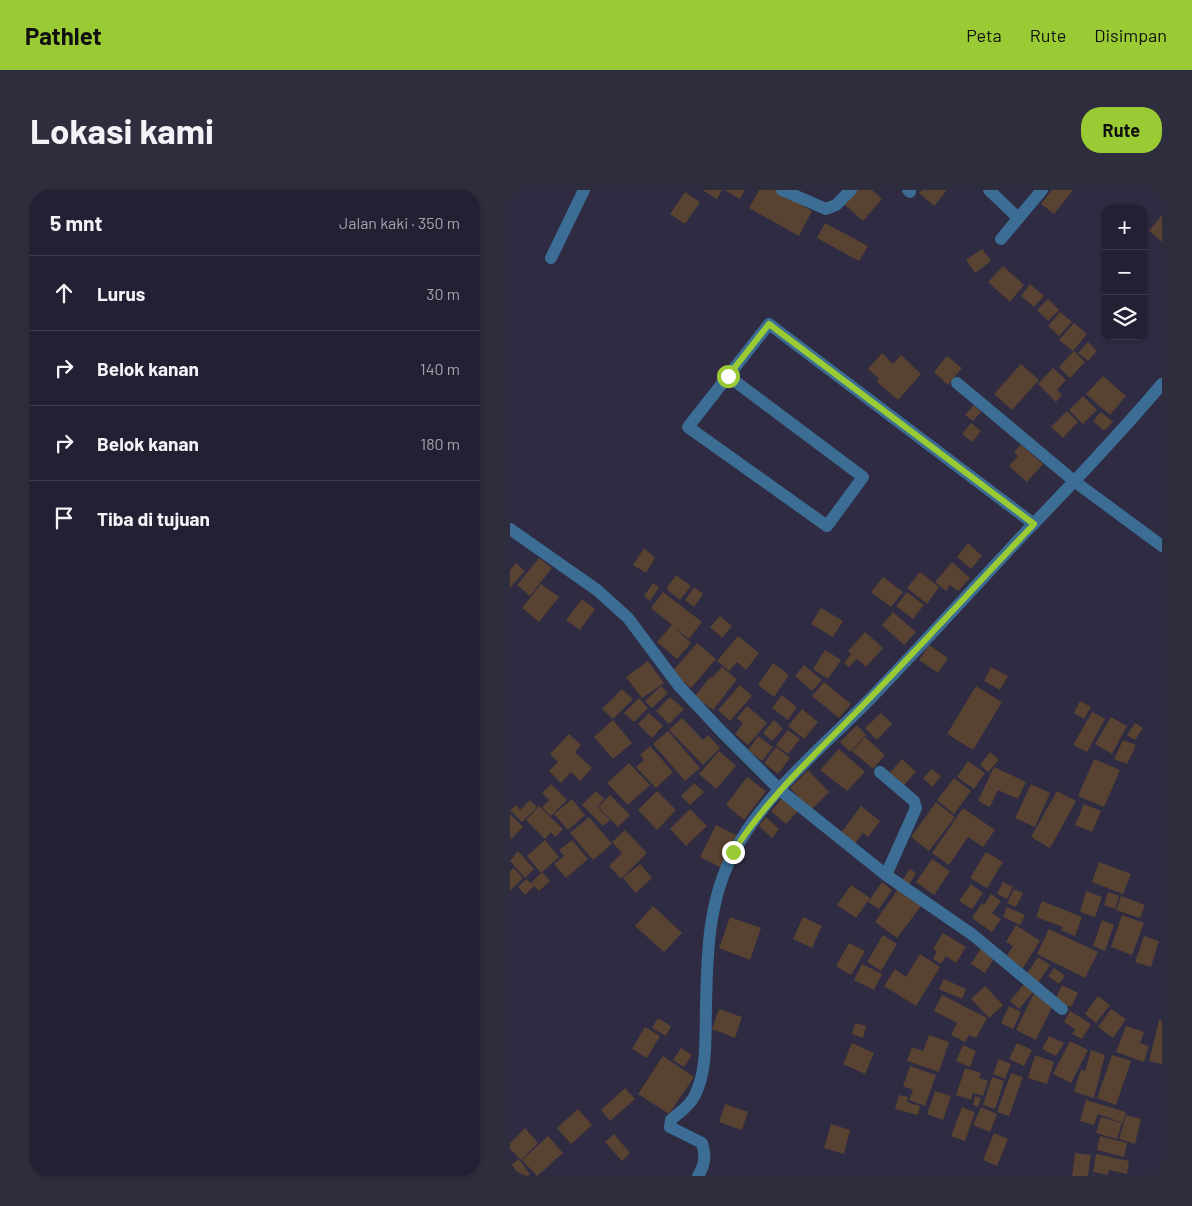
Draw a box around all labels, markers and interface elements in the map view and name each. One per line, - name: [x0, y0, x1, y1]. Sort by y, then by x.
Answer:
- text: Pathlet: [25, 21, 102, 50]
- text: Peta: [966, 24, 1002, 46]
- text: Rute: [1030, 24, 1066, 46]
- text: Disimpan: [1094, 24, 1167, 46]
- button: Rute: [1081, 107, 1162, 153]
- text: Lokasi kami: [30, 109, 214, 151]
- map controls: [1102, 205, 1147, 340]
- button: +: [1102, 205, 1147, 250]
- text: 5 mnt: [50, 210, 103, 235]
- text: Jalan kaki · 350 m: [339, 213, 460, 232]
- button: −: [1102, 250, 1147, 295]
- icon: ahead: [50, 279, 78, 307]
- text: Lurus: [97, 282, 145, 305]
- text: 30 m: [426, 284, 460, 303]
- button: layers: [1102, 295, 1147, 340]
- icon: right: [50, 354, 78, 382]
- text: Belok kanan: [97, 357, 199, 380]
- text: 140 m: [420, 359, 460, 378]
- route start: [717, 365, 740, 388]
- icon: right: [50, 429, 78, 457]
- text: Belok kanan: [97, 432, 199, 455]
- text: 180 m: [421, 434, 460, 453]
- icon: arrive: [50, 504, 78, 532]
- text: Tiba di tujuan: [97, 507, 210, 530]
- route end: [722, 841, 745, 864]

